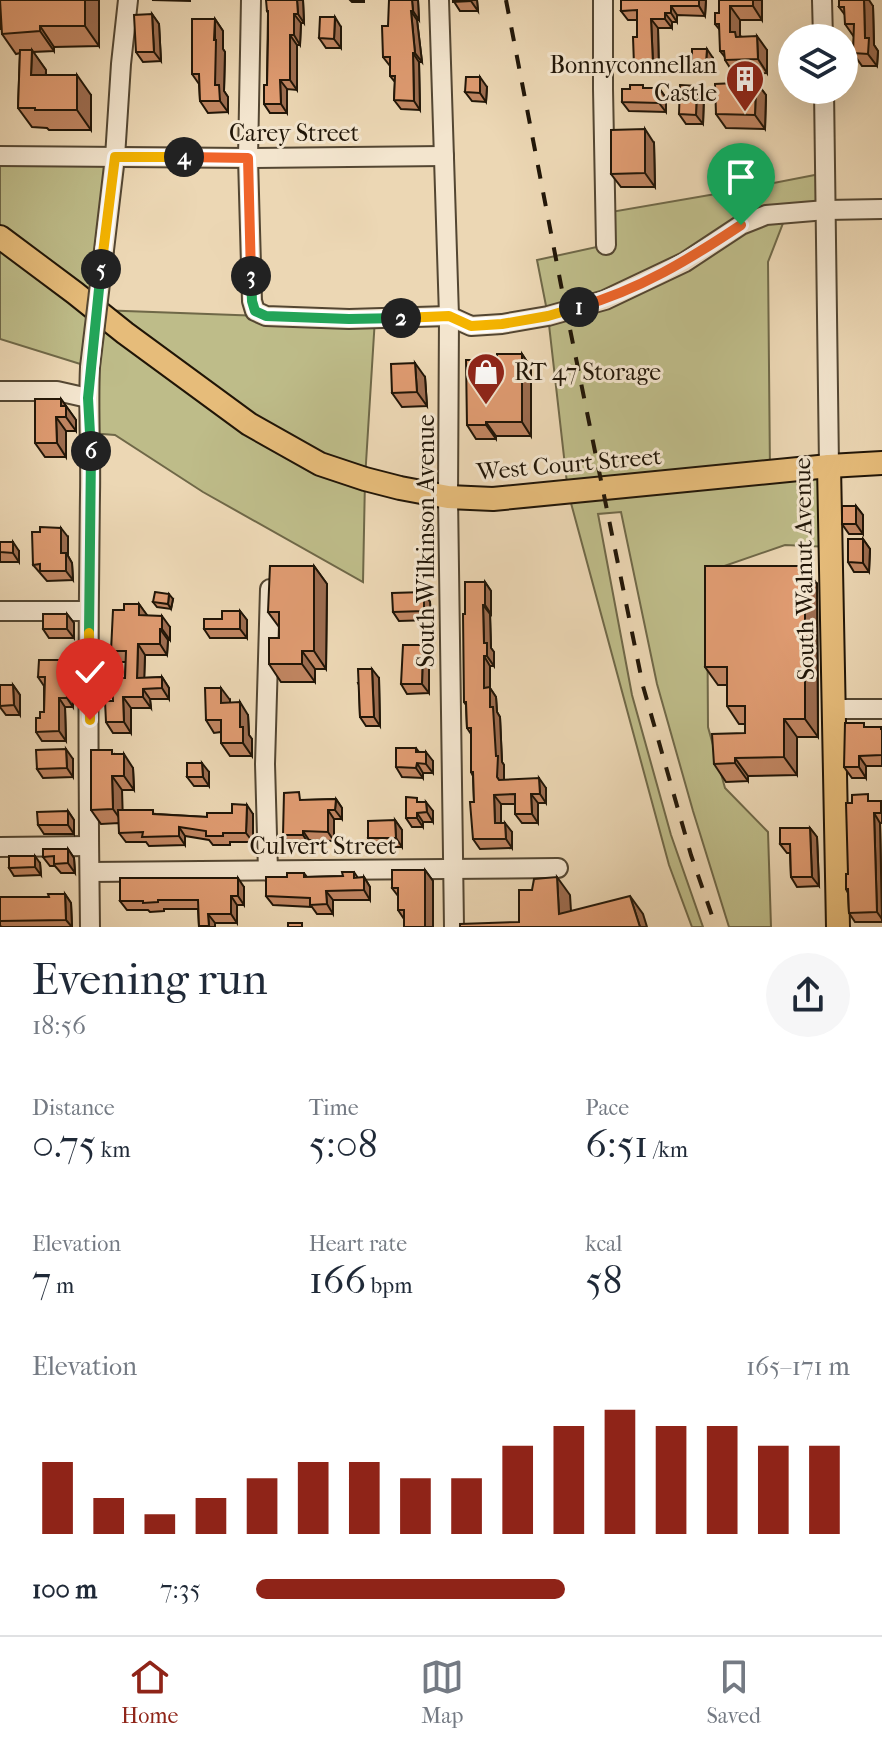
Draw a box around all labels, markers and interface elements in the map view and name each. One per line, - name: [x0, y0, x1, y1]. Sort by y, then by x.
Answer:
- map controls: [778, 24, 858, 104]
- button: layers: [778, 24, 858, 104]
- place label: Bonnyconnellan Castle: [549, 51, 717, 107]
- building icon: Bonnyconnellan Castle: [724, 58, 766, 113]
- street label: Carey Street: [229, 119, 359, 147]
- pin: 4: [164, 137, 204, 177]
- pin: [707, 143, 775, 225]
- text: 4: [178, 144, 191, 170]
- icon: arrive: [719, 155, 763, 199]
- pin: 5: [81, 249, 121, 289]
- text: 5: [96, 256, 106, 282]
- pin: 3: [231, 256, 271, 296]
- text: 3: [246, 263, 256, 289]
- pin: 1: [559, 287, 599, 327]
- text: 1: [575, 294, 583, 320]
- pin: 2: [381, 298, 421, 338]
- text: 2: [395, 305, 407, 331]
- shop icon: RT 47 Storage: [465, 351, 507, 406]
- place label: RT 47 Storage: [514, 358, 661, 386]
- street label: South Wilkinson Avenue: [412, 414, 440, 667]
- pin: 6: [71, 431, 111, 471]
- text: 6: [85, 438, 97, 464]
- street label: West Court Street: [474, 442, 663, 486]
- street label: South Walnut Avenue: [788, 457, 820, 681]
- pin: [56, 638, 124, 720]
- icon: check: [68, 650, 112, 694]
- street label: Culvert Street: [250, 832, 397, 860]
- button: share: [766, 953, 850, 1037]
- text: Evening run: [32, 954, 267, 1005]
- text: 18:56: [32, 1010, 86, 1041]
- text: Distance: [32, 1095, 115, 1121]
- text: Time: [309, 1095, 359, 1121]
- text: Pace: [585, 1095, 629, 1121]
- text: 0.75: [32, 1121, 96, 1167]
- text: 5:08: [309, 1121, 378, 1167]
- text: 6:51: [585, 1121, 648, 1167]
- text: km: [96, 1137, 130, 1163]
- text: /km: [648, 1137, 688, 1163]
- text: Elevation: [32, 1231, 121, 1257]
- text: Heart rate: [309, 1231, 407, 1257]
- text: kcal: [585, 1231, 622, 1257]
- text: 7: [32, 1257, 51, 1303]
- text: 166: [309, 1257, 366, 1303]
- text: 58: [585, 1257, 623, 1303]
- text: m: [51, 1273, 74, 1299]
- text: bpm: [366, 1273, 412, 1299]
- text: Elevation: [32, 1351, 137, 1382]
- text: 165–171 m: [746, 1351, 850, 1382]
- text: 100 m: [32, 1574, 97, 1605]
- text: 7:35: [160, 1574, 201, 1605]
- tab: Home: [121, 1655, 178, 1729]
- tab: Map: [420, 1655, 464, 1729]
- tab: Saved: [706, 1655, 761, 1729]

